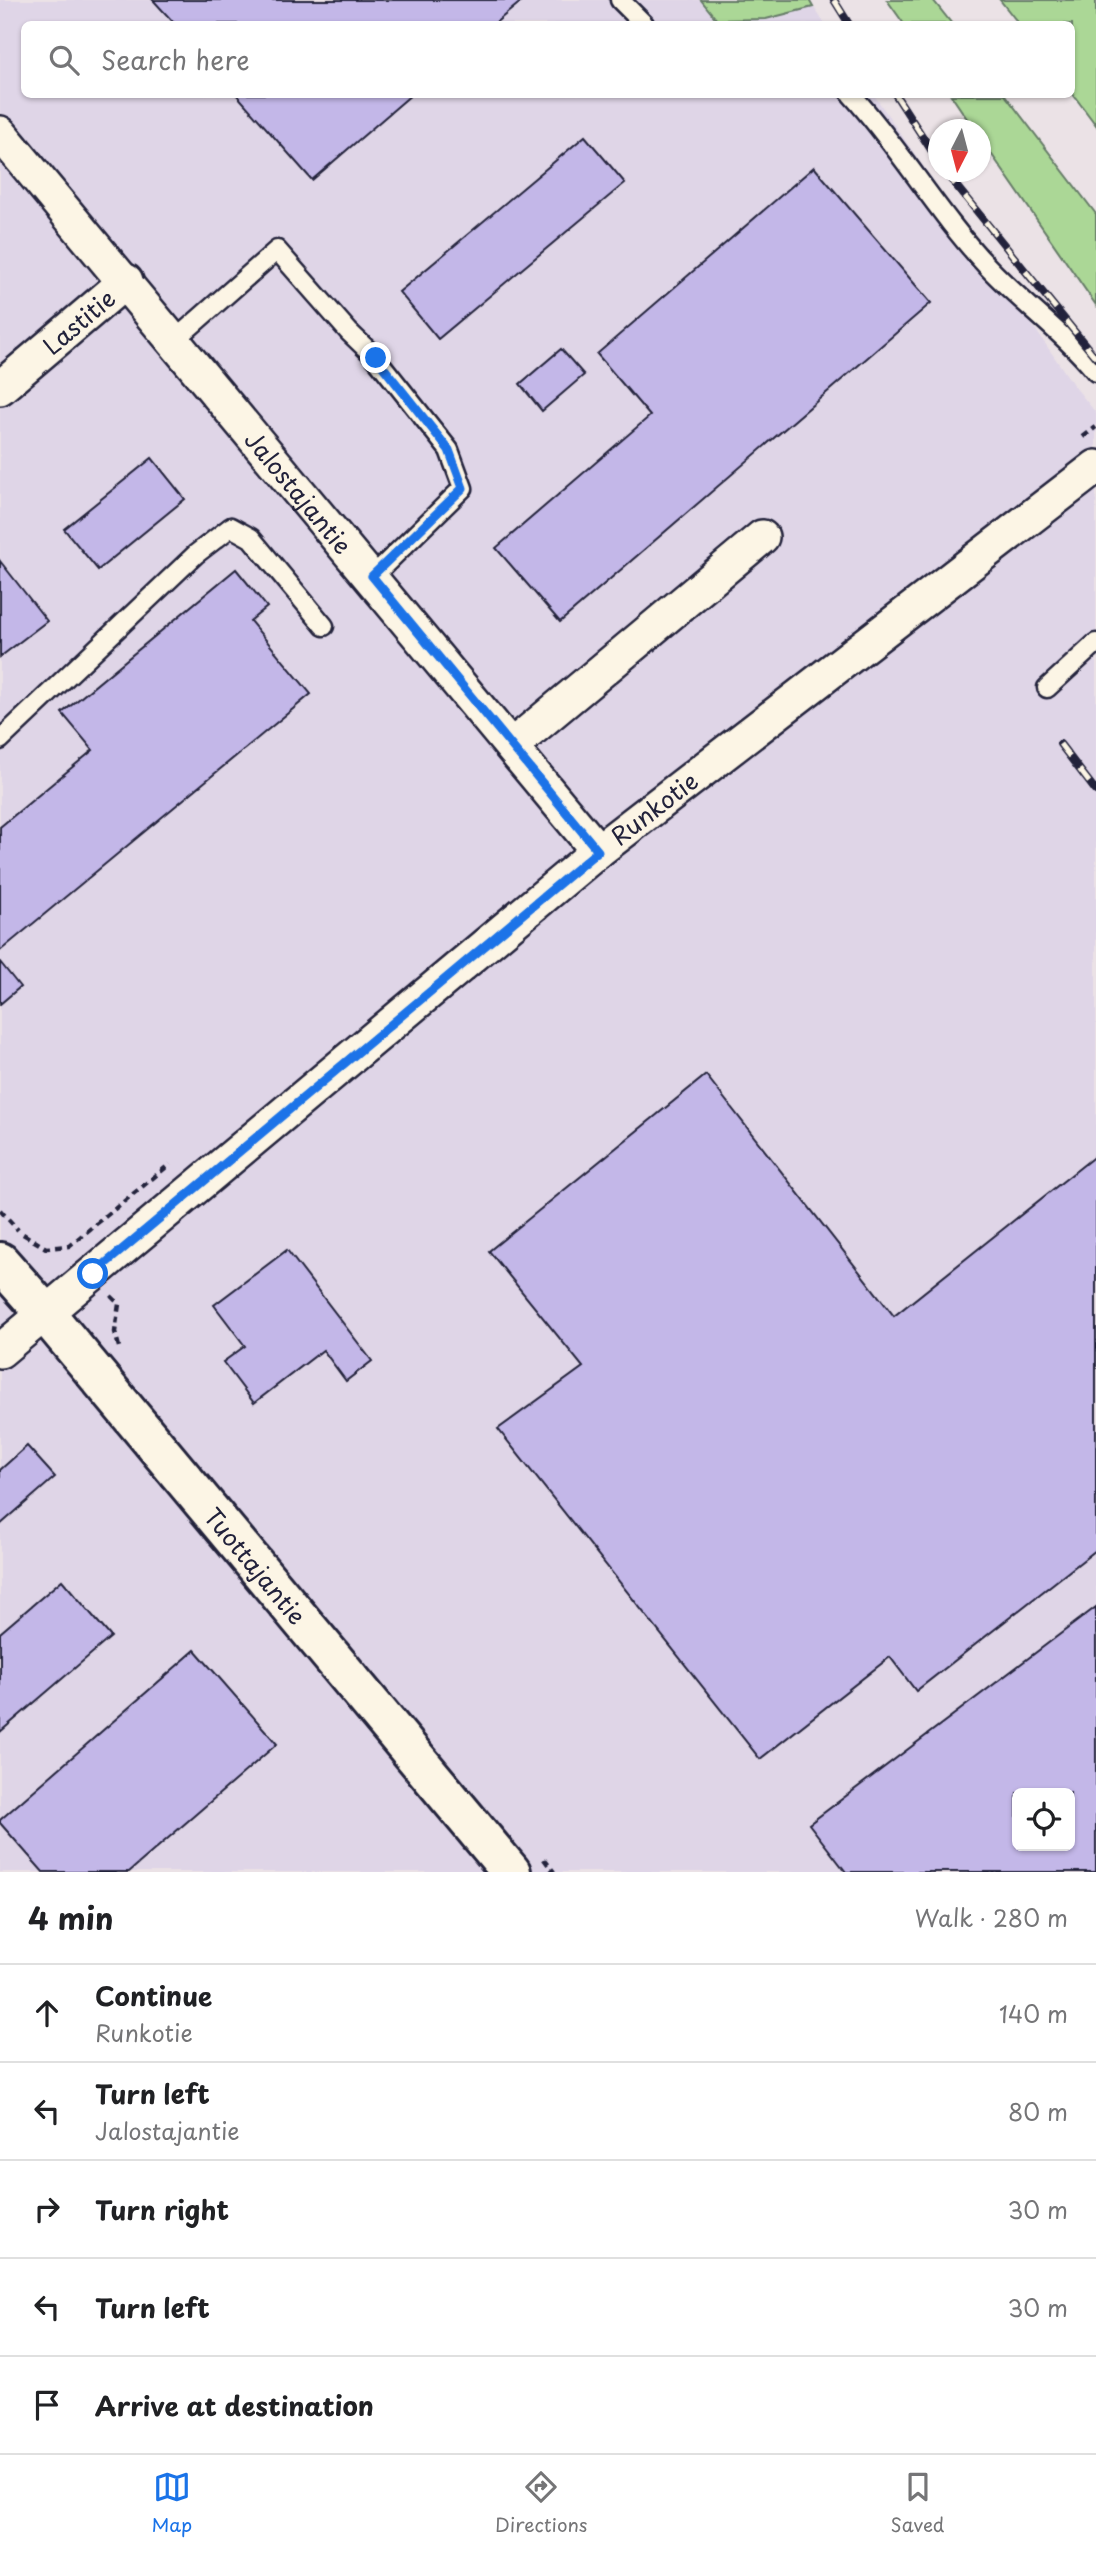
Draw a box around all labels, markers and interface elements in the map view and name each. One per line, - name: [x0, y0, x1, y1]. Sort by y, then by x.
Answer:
- search box: [21, 21, 1075, 98]
- text: Search here: [101, 40, 250, 79]
- icon: search: [45, 41, 83, 79]
- north arrow: [928, 119, 991, 182]
- street label: Lastitie: [34, 280, 123, 363]
- route end: [360, 342, 391, 373]
- street label: Jalostajantie: [237, 422, 361, 561]
- street label: Runkotie: [602, 763, 705, 853]
- route start: [77, 1258, 108, 1289]
- street label: Tuottajantie: [196, 1499, 315, 1632]
- map controls: [1012, 1788, 1075, 1851]
- button: locate: [1012, 1788, 1075, 1851]
- text: 4 min: [28, 1895, 114, 1940]
- text: Walk · 280 m: [915, 1900, 1068, 1935]
- text: Continue: [95, 1976, 212, 2015]
- icon: ahead: [28, 1994, 66, 2032]
- text: 140 m: [999, 1996, 1068, 2031]
- text: Runkotie: [95, 2015, 193, 2050]
- text: Turn left: [95, 2074, 210, 2113]
- icon: left: [28, 2092, 66, 2130]
- text: 80 m: [1008, 2094, 1068, 2129]
- text: Jalostajantie: [95, 2113, 240, 2148]
- icon: right: [28, 2190, 66, 2228]
- text: Turn right: [95, 2190, 229, 2229]
- text: 30 m: [1007, 2192, 1068, 2227]
- icon: left: [28, 2288, 66, 2326]
- text: Turn left: [95, 2288, 210, 2327]
- text: 30 m: [1007, 2290, 1068, 2325]
- icon: arrive: [28, 2386, 66, 2424]
- text: Arrive at destination: [95, 2386, 374, 2425]
- tab: Map: [152, 2468, 192, 2538]
- tab: Directions: [495, 2468, 588, 2538]
- tab: Saved: [891, 2468, 944, 2538]

